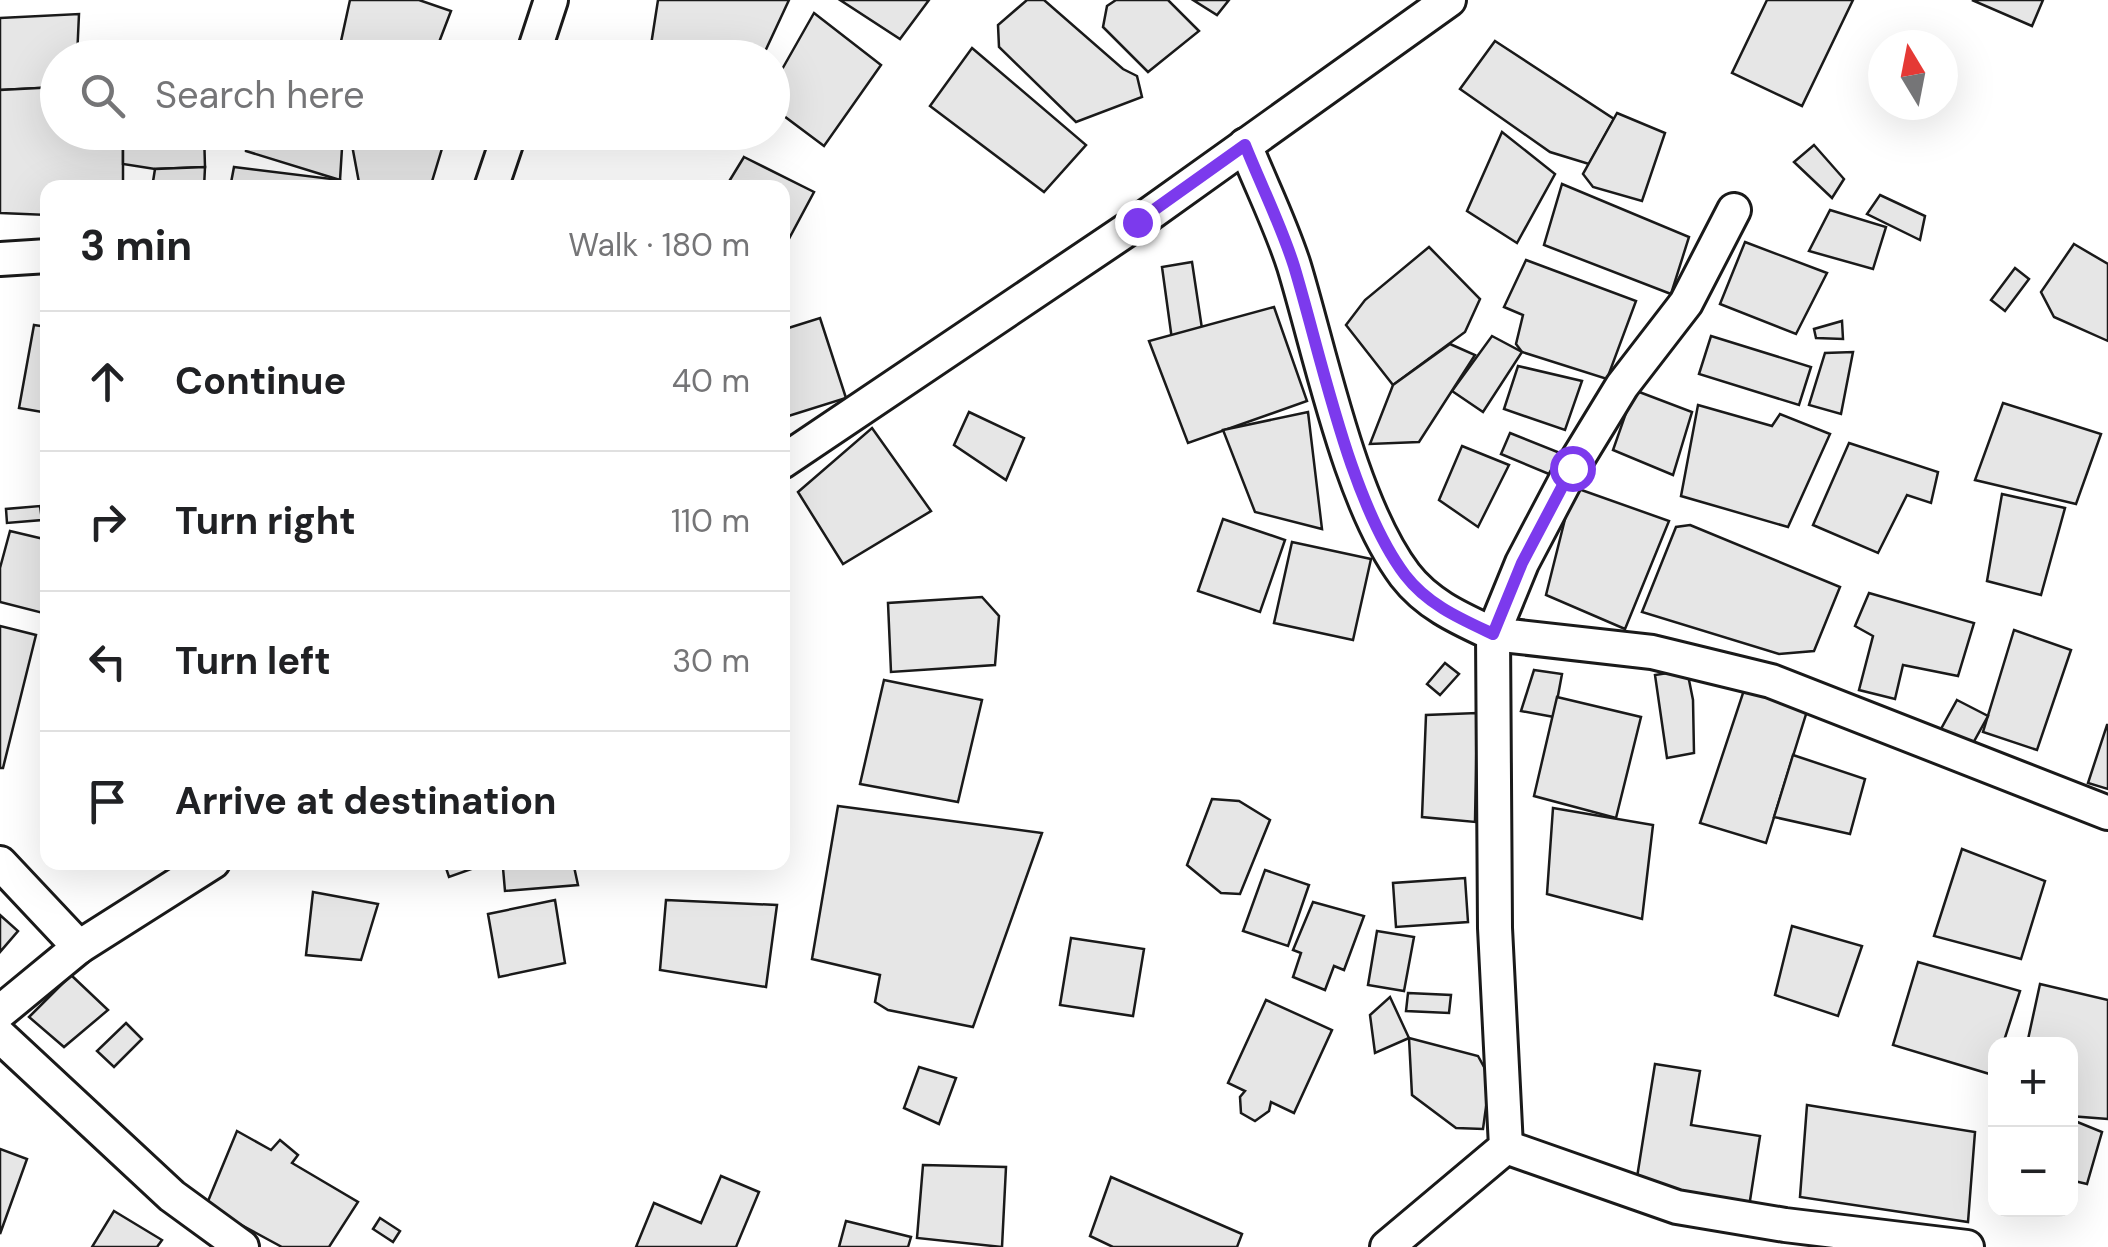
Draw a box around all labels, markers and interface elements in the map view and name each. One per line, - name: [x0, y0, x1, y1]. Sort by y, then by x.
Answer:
- north arrow: [1868, 30, 1958, 120]
- search box: [40, 40, 790, 150]
- icon: search: [75, 68, 130, 123]
- text: Search here: [155, 70, 365, 120]
- route end: [1115, 200, 1161, 246]
- text: 3 min: [80, 218, 192, 273]
- text: Walk · 180 m: [568, 224, 750, 266]
- icon: ahead: [80, 354, 135, 409]
- text: Continue: [175, 356, 346, 406]
- text: 40 m: [672, 360, 750, 402]
- route start: [1550, 446, 1596, 492]
- icon: right: [80, 494, 135, 549]
- text: Turn right: [175, 496, 356, 546]
- text: 110 m: [671, 500, 750, 542]
- icon: left: [80, 634, 135, 689]
- text: Turn left: [175, 636, 331, 686]
- text: 30 m: [672, 640, 750, 682]
- icon: arrive: [80, 774, 135, 829]
- text: Arrive at destination: [175, 776, 557, 826]
- map controls: [1988, 1037, 2078, 1217]
- button: +: [1988, 1037, 2078, 1127]
- button: −: [1988, 1127, 2078, 1217]

